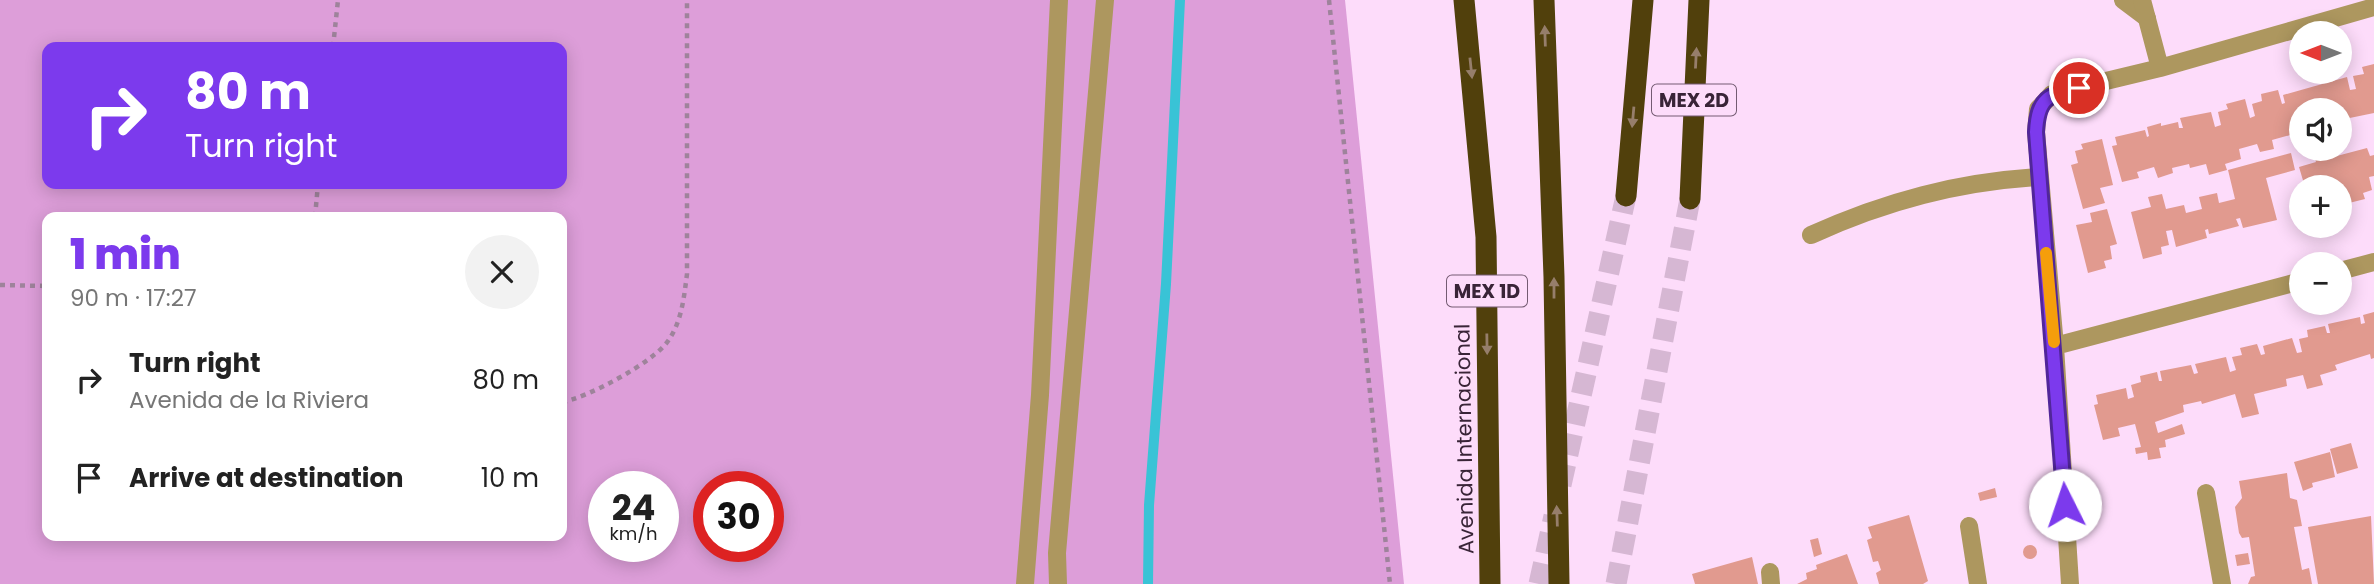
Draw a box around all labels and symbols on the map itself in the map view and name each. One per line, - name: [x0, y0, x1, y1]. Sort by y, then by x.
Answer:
- north arrow: [2289, 21, 2352, 84]
- one-way arrow: [1540, 25, 1551, 47]
- one-way arrow: [1691, 46, 1702, 68]
- one-way arrow: [1466, 57, 1477, 79]
- pin: [2049, 58, 2109, 118]
- road number: MEX 2D: [1652, 85, 1736, 116]
- one-way arrow: [1627, 106, 1638, 128]
- road number: MEX 1D: [1447, 276, 1527, 306]
- one-way arrow: [1548, 277, 1560, 299]
- street label: Avenida Internacional: [1447, 324, 1481, 554]
- one-way arrow: [1481, 333, 1493, 355]
- position arrow: [2028, 468, 2102, 542]
- speed limit sign: 30: [693, 471, 784, 562]
- one-way arrow: [1551, 505, 1562, 527]

